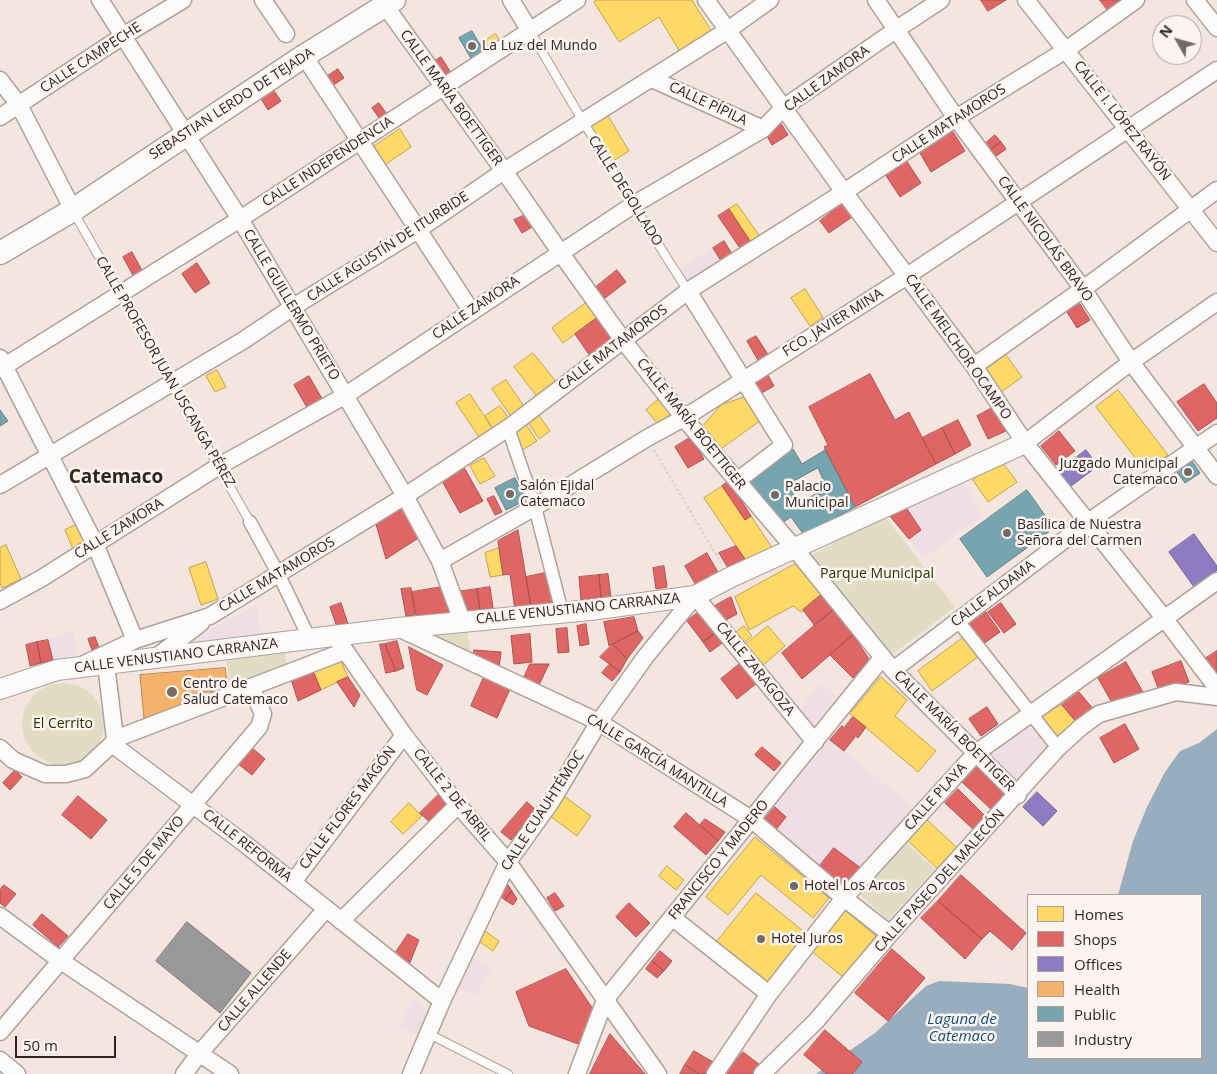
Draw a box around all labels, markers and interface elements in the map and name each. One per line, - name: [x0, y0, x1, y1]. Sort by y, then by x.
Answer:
- north arrow: [1152, 15, 1202, 65]
- street label: CALLE CAMPECHE: [37, 19, 145, 97]
- text: N: [1155, 21, 1177, 41]
- street label: CALLE MARÍA BOETTIGER: [396, 27, 506, 169]
- place label: La Luz del Mundo: [482, 38, 597, 54]
- marker: La Luz del Mundo: [466, 40, 478, 52]
- street label: CALLE ZAMORA: [781, 42, 873, 116]
- street label: SEBASTIAN LERDO DE TEJADA: [147, 44, 317, 164]
- street label: CALLE I. LÓPEZ RAYÓN: [1070, 58, 1174, 184]
- street label: CALLE PÍPILA: [666, 79, 750, 129]
- street label: CALLE MATAMOROS: [889, 81, 1009, 167]
- street label: CALLE INDEPENDENCIA: [259, 113, 397, 211]
- street label: CALLE DEGOLLADO: [584, 133, 666, 249]
- street label: CALLE NICOLÁS BRAVO: [994, 173, 1096, 305]
- street label: CALLE AGUSTÍN DE ITURBIDE: [304, 188, 472, 306]
- street label: CALLE GUILLERMO PRIETO: [239, 226, 343, 384]
- street label: CALLE PROFESOR JUAN USCANGA PÉREZ: [92, 254, 238, 490]
- street label: CALLE MELCHOR OCAMPO: [901, 271, 1015, 423]
- street label: CALLE ZAMORA: [429, 273, 523, 343]
- street label: FCO. JAVIER MINA: [780, 285, 886, 361]
- street label: CALLE MATAMOROS: [555, 301, 671, 395]
- street label: CALLE MARÍA BOETTIGER: [633, 355, 749, 493]
- place label: Juzgado Municipal Catemaco: [1060, 456, 1178, 488]
- marker: Juzgado Municipal Catemaco: [1182, 466, 1194, 478]
- district label: Catemaco: [69, 467, 163, 489]
- place label: Salón Ejidal Catemaco: [520, 478, 594, 511]
- place label: Palacio Municipal: [785, 479, 848, 512]
- marker: Salón Ejidal Catemaco: [504, 488, 516, 500]
- marker: Palacio Municipal: [769, 489, 781, 501]
- street label: CALLE ZAMORA: [71, 495, 167, 563]
- place label: Basílica de Nuestra Señora del Carmen: [1017, 517, 1142, 550]
- marker: Basílica de Nuestra Señora del Carmen: [1001, 527, 1013, 539]
- street label: CALLE MATAMOROS: [216, 534, 338, 616]
- street label: CALLE ALDAMA: [948, 557, 1038, 631]
- park label: Parque Municipal: [820, 566, 934, 582]
- street label: CALLE VENUSTIANO CARRANZA: [475, 590, 681, 628]
- street label: CALLE ZARAGOZA: [712, 619, 798, 719]
- street label: CALLE VENUSTIANO CARRANZA: [73, 635, 279, 677]
- street label: CALLE MARÍA BOETTIGER: [890, 667, 1018, 795]
- place label: Centro de Salud Catemaco: [183, 676, 288, 709]
- marker: Centro de Salud Catemaco: [165, 685, 179, 699]
- street label: CALLE GARCÍA MANTILLA: [583, 711, 731, 811]
- park label: El Cerrito: [33, 716, 93, 732]
- street label: CALLE FLORES MAGÓN: [296, 743, 400, 873]
- street label: CALLE 2 DE ABRIL: [409, 745, 495, 845]
- street label: CALLE CUAUHTÉMOC: [498, 748, 588, 874]
- street label: CALLE PLAYA: [901, 760, 971, 834]
- street label: FRANCISCO Y MADERO: [665, 797, 773, 923]
- street label: CALLE REFORMA: [199, 806, 295, 886]
- street label: CALLE PASEO DEL MALECÓN: [871, 806, 1009, 956]
- street label: CALLE 5 DE MAYO: [100, 813, 188, 913]
- place label: Hotel Los Arcos: [804, 878, 905, 894]
- marker: Hotel Los Arcos: [788, 880, 800, 892]
- legend: [1027, 894, 1202, 1059]
- text: Homes: [1074, 904, 1124, 924]
- text: Shops: [1074, 929, 1117, 949]
- place label: Hotel Juros: [771, 931, 843, 947]
- marker: Hotel Juros: [755, 933, 767, 945]
- street label: CALLE ALLENDE: [215, 946, 295, 1036]
- text: Offices: [1074, 954, 1122, 974]
- text: Health: [1074, 979, 1120, 999]
- text: Public: [1074, 1004, 1116, 1024]
- water label: Laguna de Catemaco: [927, 1011, 997, 1046]
- scale bar: [18, 1026, 119, 1058]
- text: Industry: [1074, 1029, 1132, 1049]
- text: 50 m: [23, 1035, 58, 1055]

